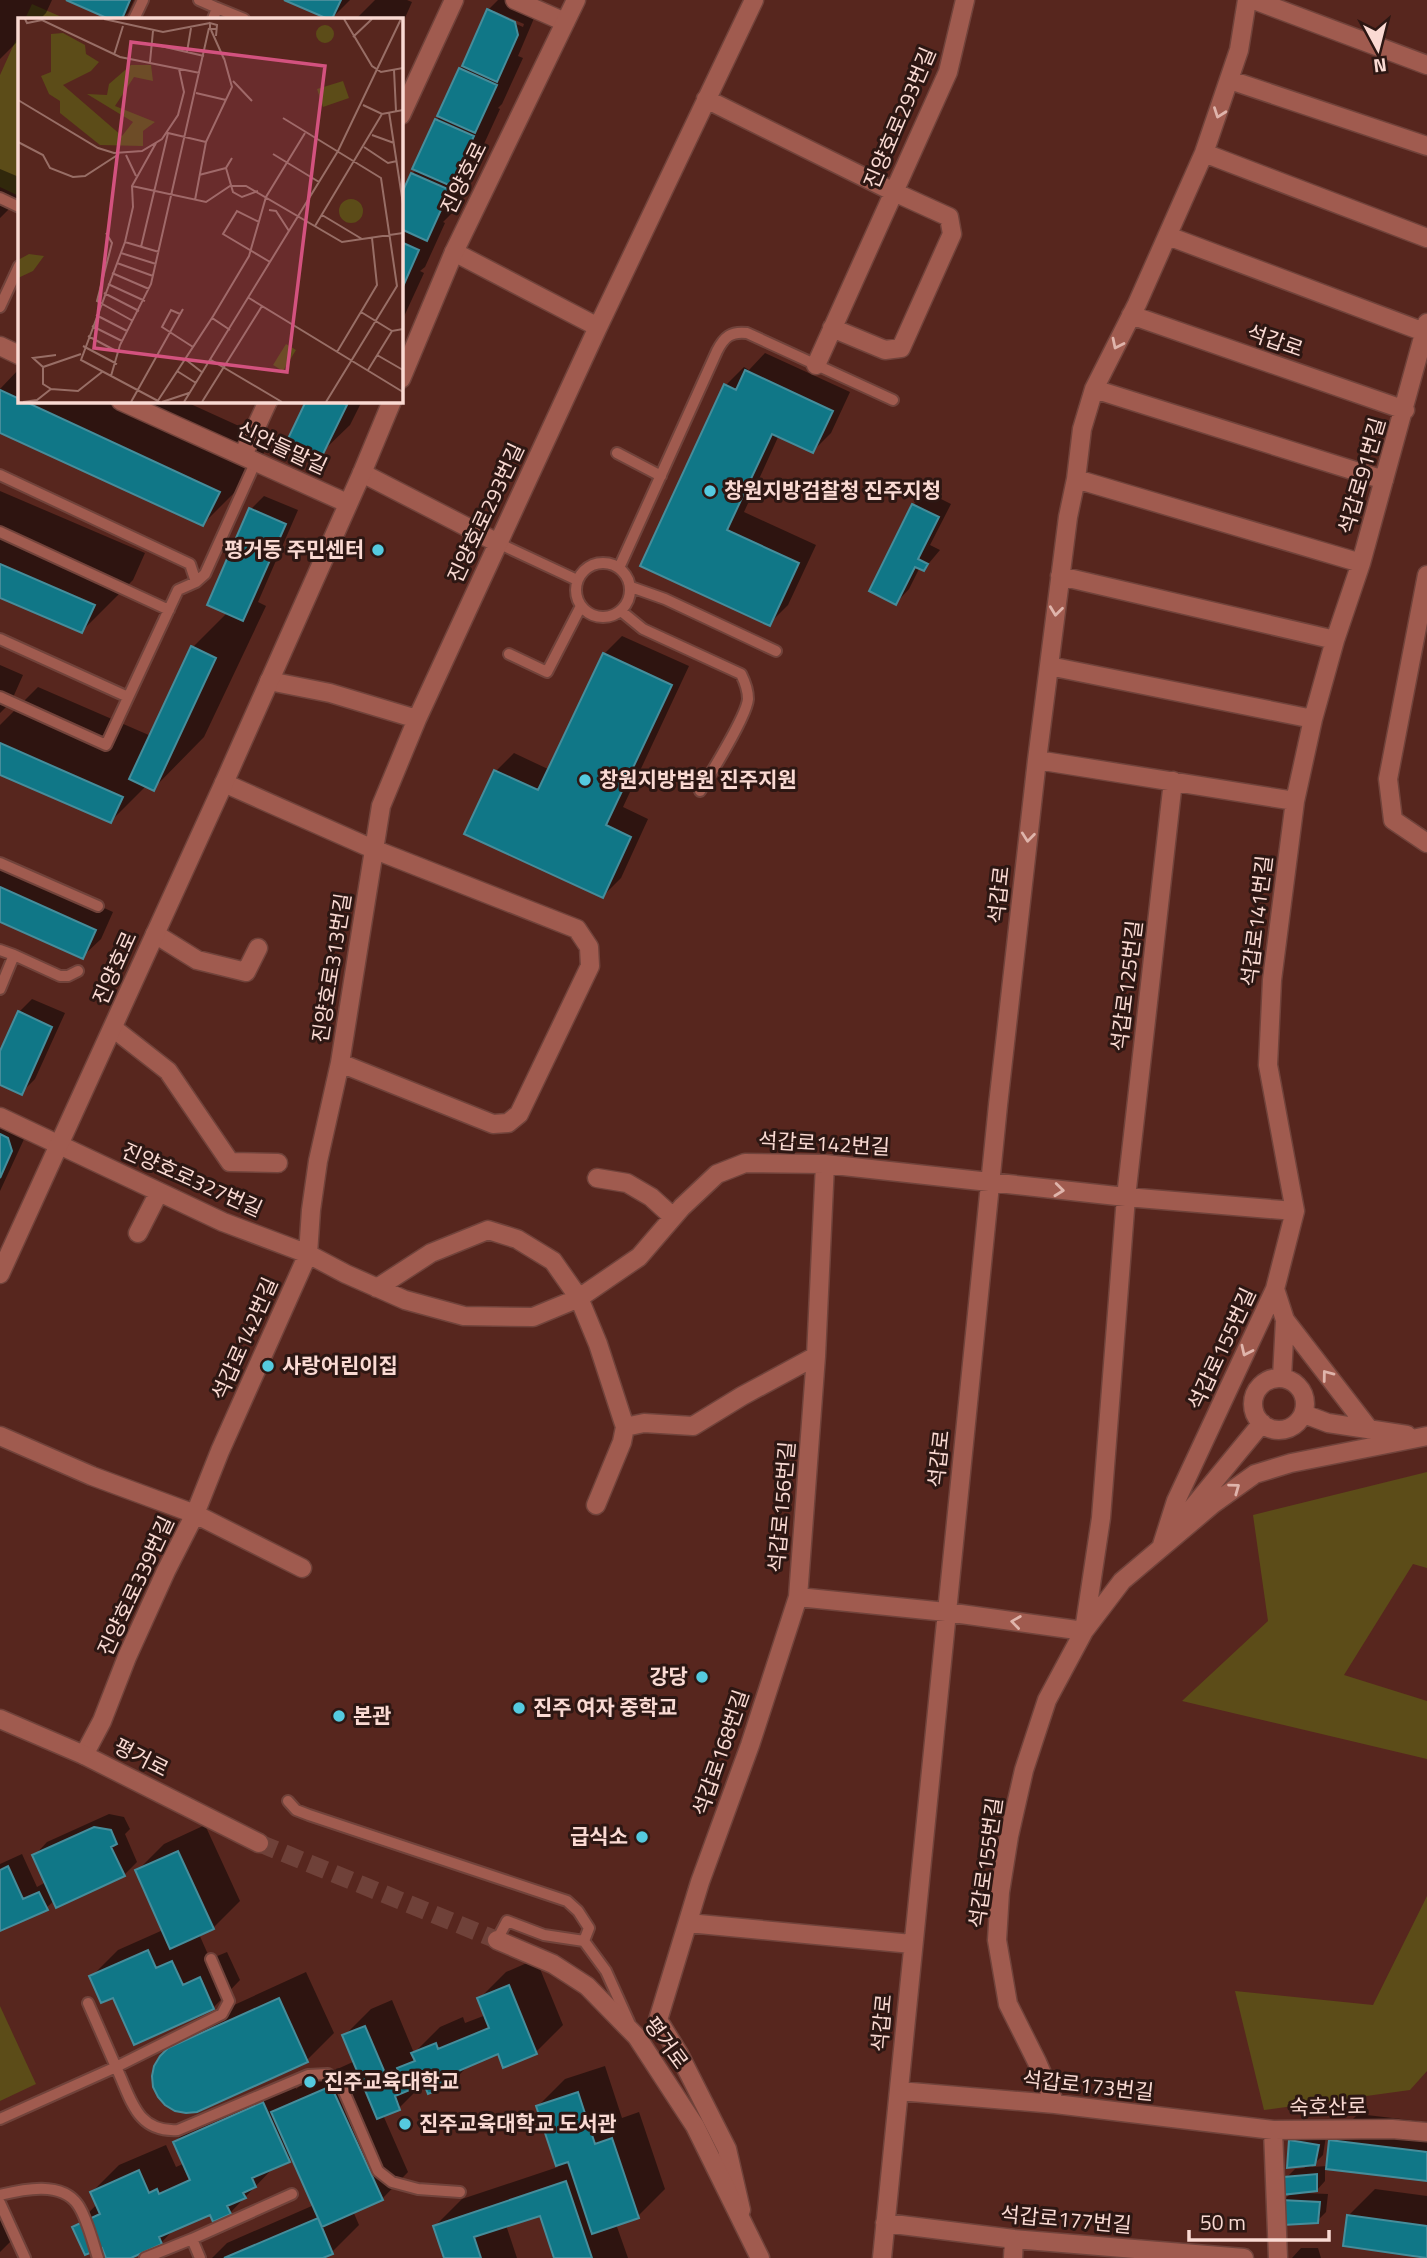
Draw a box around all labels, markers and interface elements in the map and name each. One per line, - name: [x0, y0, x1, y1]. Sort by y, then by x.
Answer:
- north arrow: [1343, 14, 1413, 84]
- inset map: [18, 18, 402, 402]
- street label: 진양호로293번길: [855, 42, 943, 193]
- text: N: [1372, 51, 1388, 82]
- one-way arrow: [1213, 107, 1227, 119]
- street label: 진양호로: [432, 136, 494, 219]
- street label: 석갑로: [1243, 315, 1308, 365]
- one-way arrow: [1111, 337, 1125, 349]
- street label: 신안들말길: [232, 412, 333, 482]
- street label: 석갑로91번길: [1329, 414, 1393, 538]
- street label: 진양호로293번길: [439, 437, 532, 588]
- place label: 창원지방검찰청 진주지청: [724, 474, 941, 506]
- marker: 창원지방검찰청 진주지청: [702, 483, 718, 499]
- place label: 평거동 주민센터: [224, 533, 364, 565]
- marker: 평거동 주민센터: [370, 542, 386, 558]
- one-way arrow: [1048, 605, 1063, 617]
- place label: 창원지방법원 진주지원: [599, 763, 797, 795]
- marker: 창원지방법원 진주지원: [577, 772, 593, 788]
- one-way arrow: [1021, 832, 1036, 843]
- street label: 석갑로141번길: [1232, 853, 1280, 988]
- street label: 석갑로: [979, 864, 1017, 925]
- street label: 진양호로313번길: [303, 891, 359, 1045]
- street label: 석갑로125번길: [1102, 918, 1150, 1053]
- street label: 진양호로: [84, 926, 144, 1009]
- street label: 석갑로142번길: [757, 1124, 891, 1162]
- street label: 진양호로327번길: [117, 1134, 268, 1224]
- one-way arrow: [1053, 1182, 1065, 1197]
- street label: 석갑로142번길: [203, 1272, 286, 1405]
- street label: 석갑로155번길: [1179, 1282, 1263, 1415]
- one-way arrow: [1241, 1343, 1255, 1356]
- place label: 사랑어린이집: [282, 1349, 398, 1381]
- marker: 사랑어린이집: [260, 1358, 276, 1374]
- one-way arrow: [1323, 1370, 1336, 1383]
- street label: 석갑로: [919, 1428, 957, 1489]
- street label: 석갑로156번길: [759, 1440, 803, 1574]
- one-way arrow: [1227, 1484, 1240, 1496]
- street label: 진양호로339번길: [89, 1510, 182, 1661]
- one-way arrow: [1011, 1614, 1022, 1629]
- place label: 강당: [649, 1660, 688, 1692]
- marker: 강당: [694, 1669, 710, 1685]
- street label: 석갑로168번길: [683, 1685, 757, 1820]
- place label: 진주 여자 중학교: [533, 1691, 677, 1723]
- place label: 본관: [353, 1699, 392, 1731]
- marker: 진주 여자 중학교: [511, 1700, 527, 1716]
- marker: 본관: [331, 1708, 347, 1724]
- street label: 평거로: [108, 1730, 175, 1785]
- street label: 석갑로155번길: [960, 1795, 1010, 1930]
- place label: 급식소: [570, 1820, 628, 1852]
- marker: 급식소: [634, 1829, 650, 1845]
- street label: 석갑로: [863, 1993, 899, 2053]
- street label: 평거로: [637, 2010, 697, 2075]
- street label: 석갑로173번길: [1021, 2062, 1155, 2108]
- place label: 진주교육대학교: [324, 2065, 459, 2097]
- marker: 진주교육대학교: [302, 2074, 318, 2090]
- street label: 숙호산로: [1289, 2089, 1367, 2123]
- place label: 진주교육대학교 도서관: [419, 2107, 617, 2139]
- marker: 진주교육대학교 도서관: [397, 2116, 413, 2132]
- street label: 석갑로177번길: [999, 2197, 1133, 2241]
- scale bar: [1189, 2198, 1329, 2242]
- text: 50 m: [1200, 2206, 1246, 2238]

